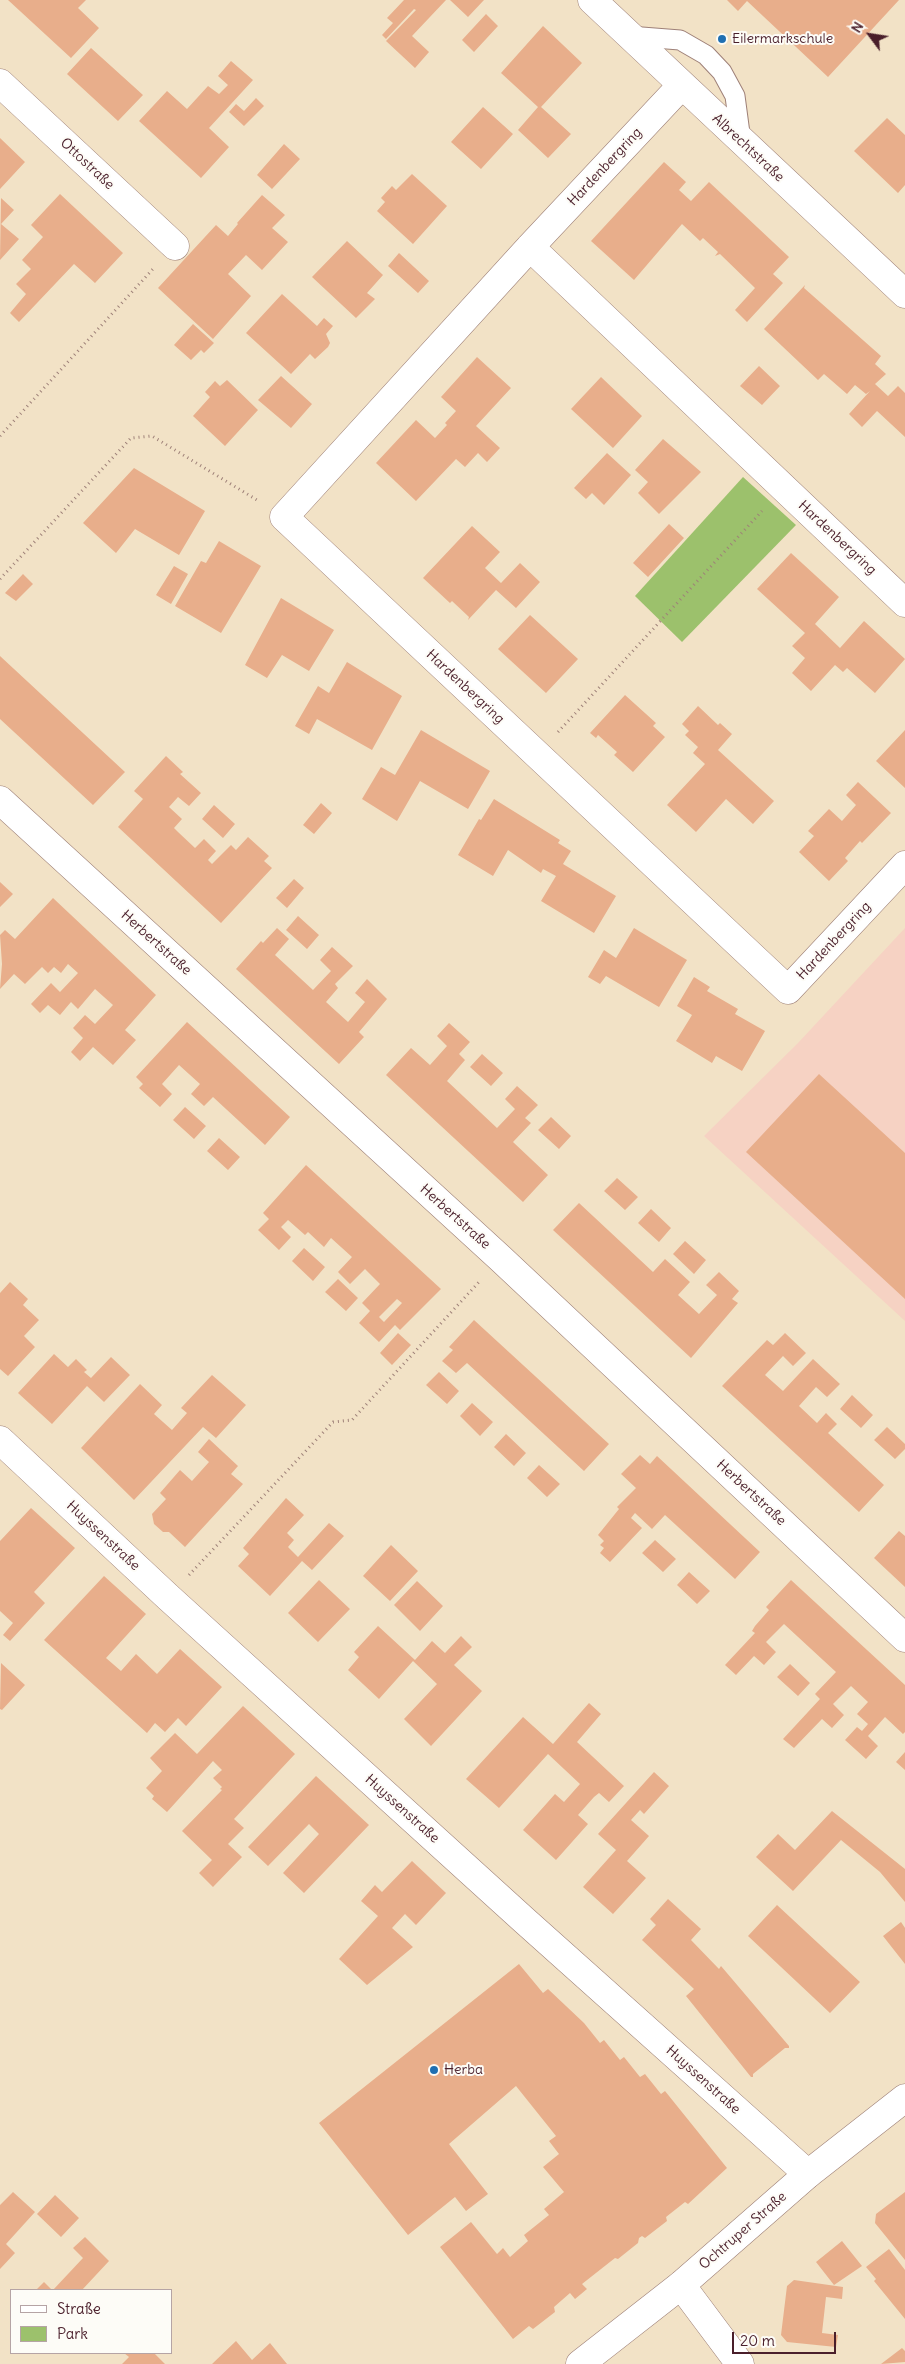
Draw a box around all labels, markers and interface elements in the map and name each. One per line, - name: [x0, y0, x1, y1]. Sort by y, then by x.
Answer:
- north arrow: [845, 10, 895, 60]
- text: N: [847, 18, 867, 36]
- place label: Eilermarkschule: [732, 31, 833, 47]
- marker: Eilermarkschule: [716, 33, 728, 45]
- street label: Albrechtstraße: [709, 110, 787, 186]
- street label: Hardenbergring: [564, 124, 646, 210]
- street label: Ottostraße: [56, 135, 118, 193]
- street label: Hardenbergring: [794, 497, 880, 579]
- street label: Hardenbergring: [422, 646, 508, 728]
- street label: Hardenbergring: [793, 898, 875, 984]
- street label: Herbertstraße: [117, 907, 195, 979]
- street label: Herbertstraße: [416, 1181, 494, 1253]
- street label: Herbertstraße: [713, 1457, 789, 1529]
- street label: Huyssenstraße: [63, 1498, 143, 1574]
- street label: Huyssenstraße: [361, 1771, 443, 1847]
- street label: Huyssenstraße: [662, 2042, 744, 2118]
- place label: Herba: [444, 2062, 483, 2078]
- marker: Herba: [428, 2064, 440, 2076]
- street label: Ochtruper Straße: [696, 2189, 790, 2273]
- legend: [10, 2289, 172, 2354]
- text: Straße: [57, 2299, 101, 2318]
- scale bar: [735, 2322, 839, 2354]
- text: Park: [57, 2324, 88, 2343]
- text: 20 m: [740, 2331, 775, 2350]

